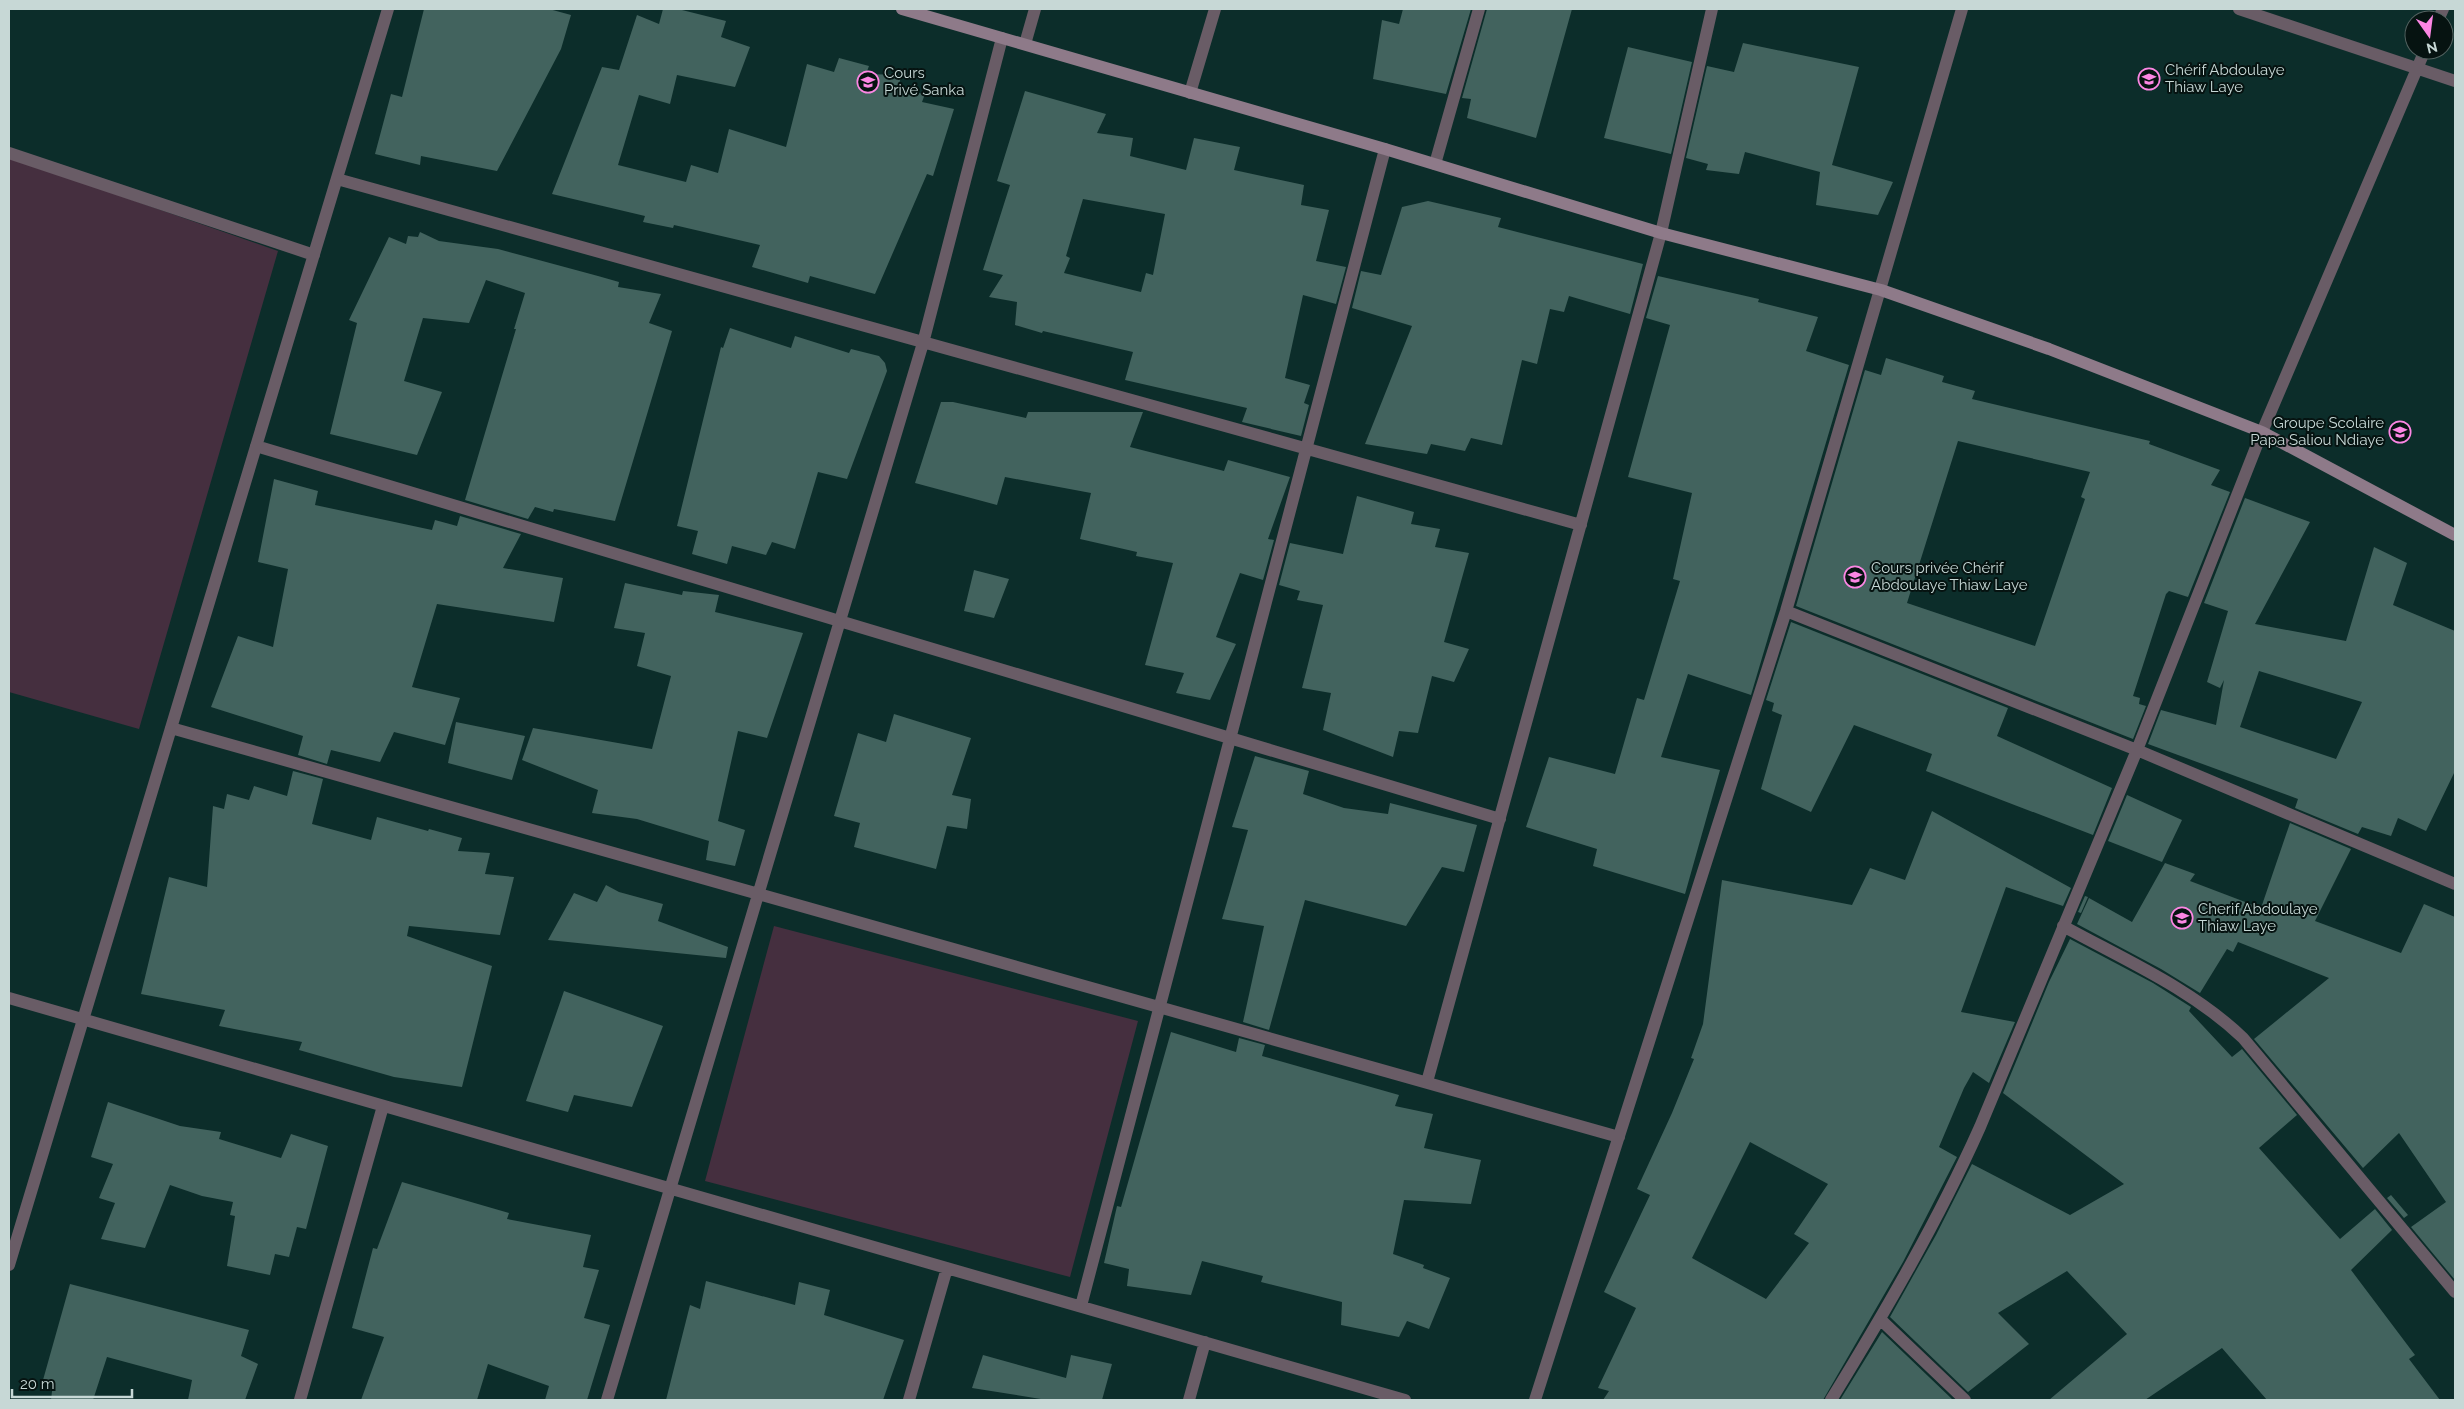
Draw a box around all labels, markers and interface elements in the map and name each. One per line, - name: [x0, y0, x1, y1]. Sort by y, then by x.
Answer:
- north arrow: [2404, 10, 2454, 60]
- text: N: [2425, 39, 2439, 57]
- place label: Chérif Abdoulaye Thiaw Laye: [2165, 61, 2285, 96]
- place label: Cours Privé Sanka: [884, 64, 964, 99]
- school or university icon: Chérif Abdoulaye Thiaw Laye: [2137, 67, 2161, 91]
- school or university icon: Cours Privé Sanka: [856, 70, 880, 94]
- place label: Groupe Scolaire Papa Saliou Ndiaye: [2250, 414, 2384, 449]
- school or university icon: Groupe Scolaire Papa Saliou Ndiaye: [2388, 420, 2412, 444]
- place label: Cours privée Chérif Abdoulaye Thiaw Laye: [1871, 559, 2028, 594]
- school or university icon: Cours privée Chérif Abdoulaye Thiaw Laye: [1843, 565, 1867, 589]
- place label: Cherif Abdoulaye Thiaw Laye: [2198, 900, 2318, 935]
- school or university icon: Cherif Abdoulaye Thiaw Laye: [2170, 906, 2194, 930]
- scale bar: [12, 1366, 132, 1398]
- text: 20 m: [20, 1375, 55, 1393]

